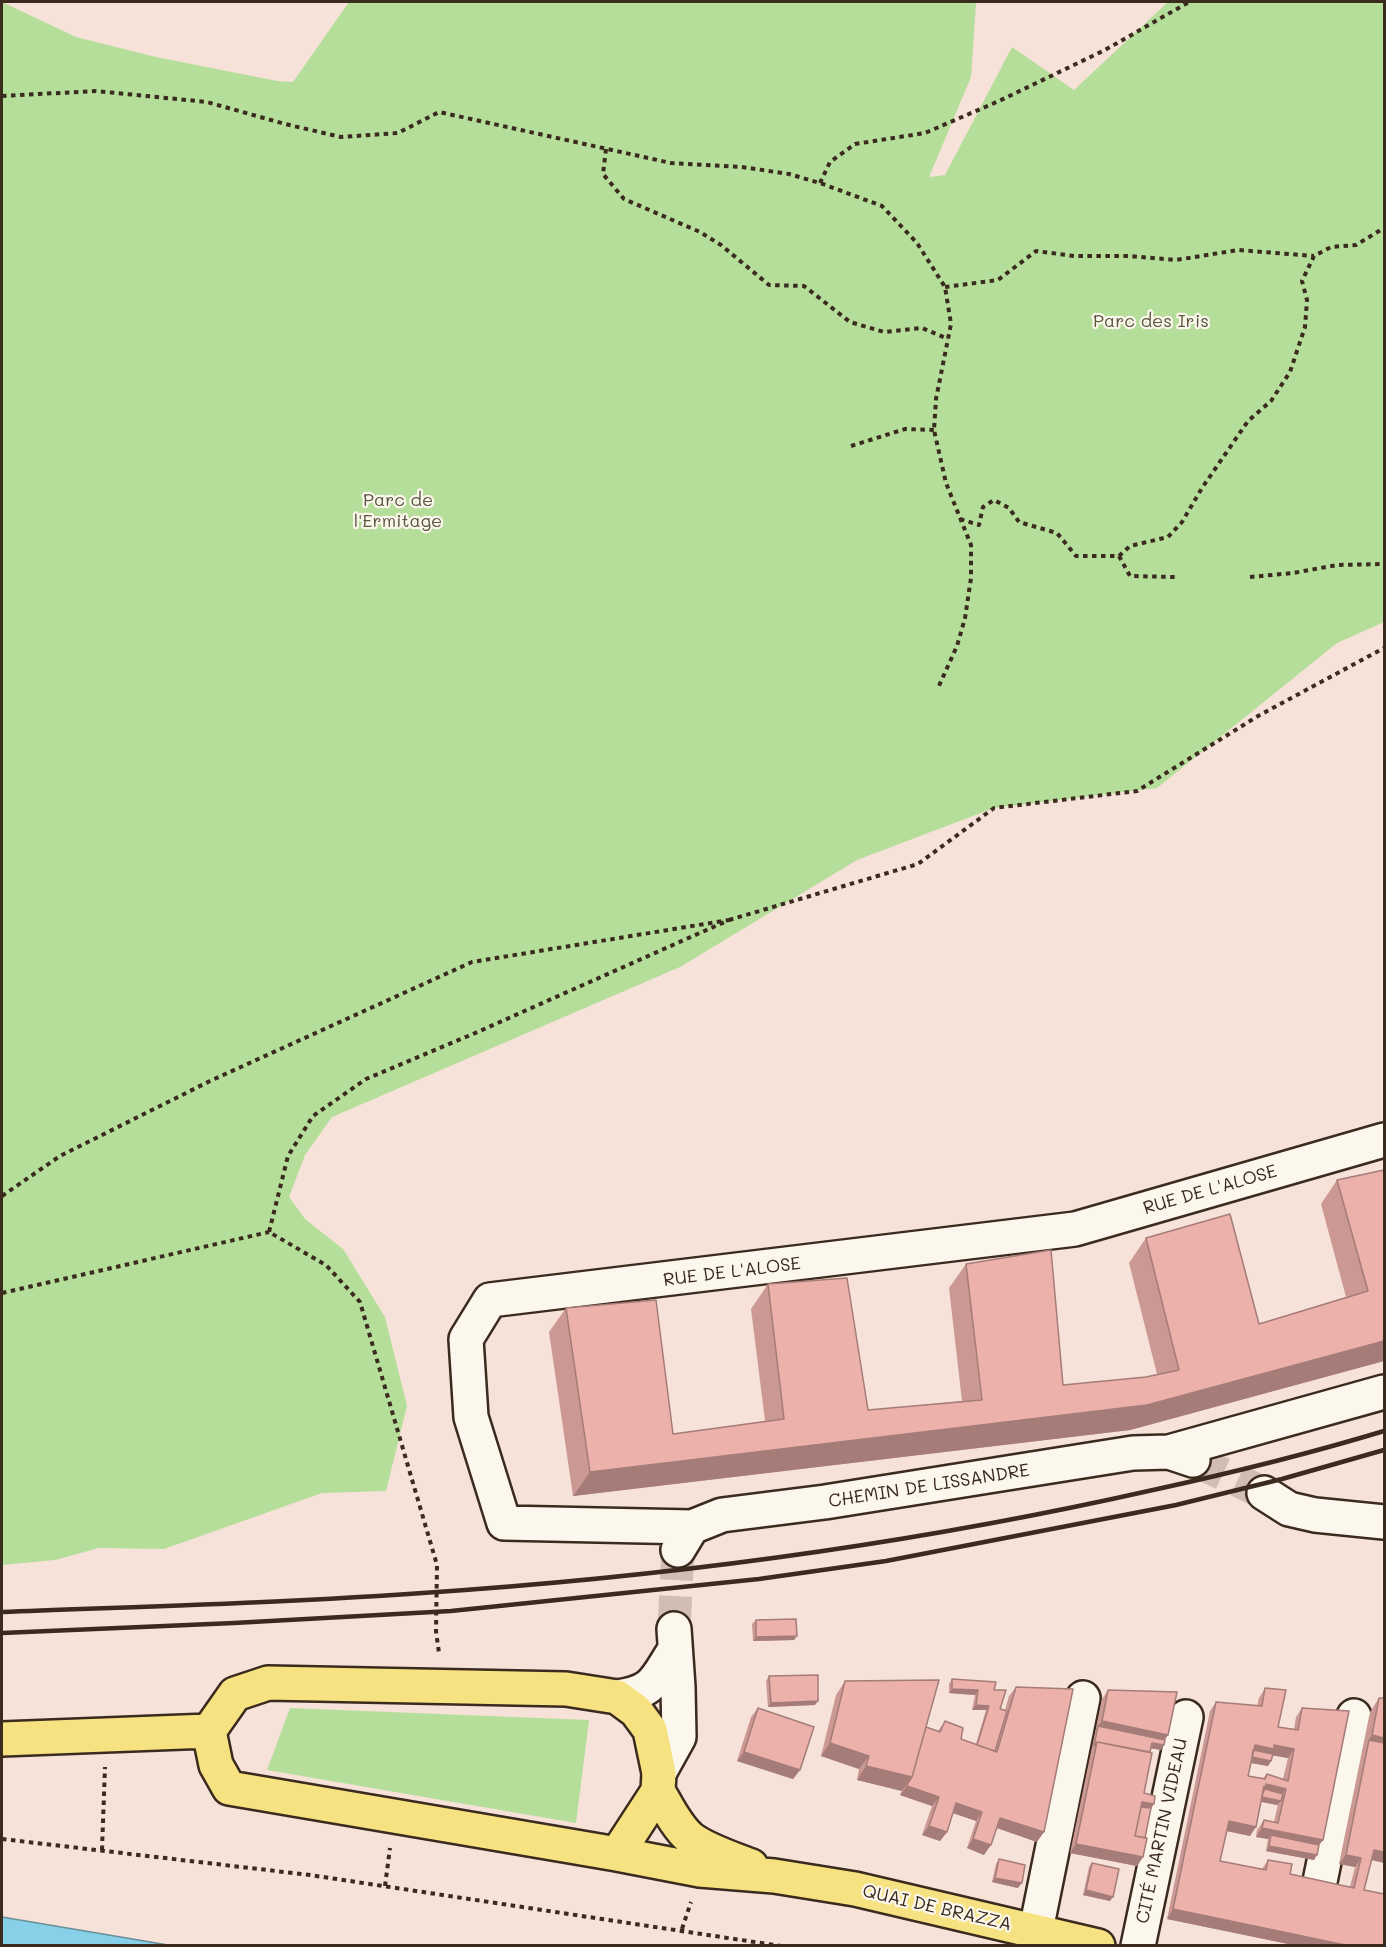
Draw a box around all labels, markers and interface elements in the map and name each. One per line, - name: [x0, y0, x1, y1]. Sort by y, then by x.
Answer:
- park label: Parc des Iris: [1093, 310, 1209, 332]
- park label: Parc de l'Ermitage: [354, 489, 442, 532]
- street label: RUE DE L'ALOSE: [1141, 1161, 1279, 1219]
- street label: RUE DE L'ALOSE: [662, 1253, 802, 1291]
- street label: CHEMIN DE LISSANDRE: [827, 1459, 1031, 1513]
- street label: CITÉ MARTIN VIDEAU: [1132, 1736, 1192, 1926]
- street label: QUAI DE BRAZZA: [860, 1880, 1014, 1936]

